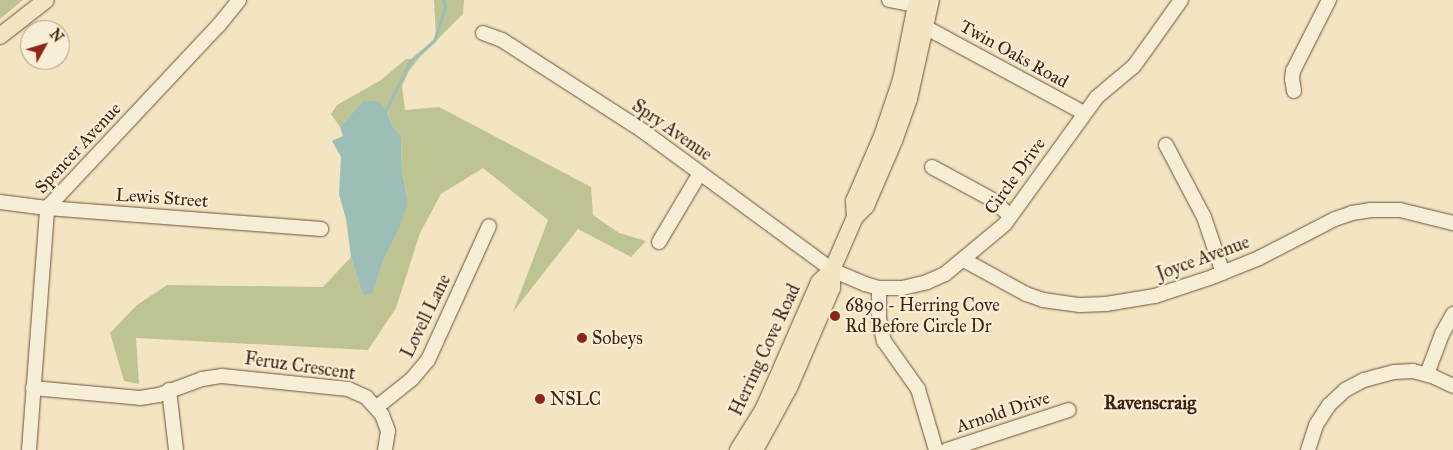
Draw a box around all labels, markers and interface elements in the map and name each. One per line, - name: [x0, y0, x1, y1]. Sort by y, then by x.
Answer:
- street label: Twin Oaks Road: [956, 15, 1072, 93]
- north arrow: [20, 20, 70, 70]
- text: N: [46, 26, 67, 46]
- street label: Spry Avenue: [628, 95, 716, 165]
- street label: Spencer Avenue: [30, 98, 126, 198]
- street label: Circle Drive: [980, 134, 1050, 218]
- street label: Lewis Street: [115, 184, 209, 212]
- street label: Joyce Avenue: [1154, 231, 1252, 285]
- street label: Lovell Lane: [397, 271, 455, 361]
- street label: Herring Cove Road: [725, 281, 805, 419]
- place label: 6890 - Herring Cove Rd Before Circle Dr: [845, 295, 1000, 338]
- marker: 6890 - Herring Cove Rd Before Circle Dr: [829, 310, 841, 322]
- place label: Sobeys: [592, 327, 643, 349]
- marker: Sobeys: [576, 332, 588, 344]
- street label: Feruz Crescent: [243, 348, 357, 384]
- street label: Arnold Drive: [953, 387, 1053, 437]
- place label: NSLC: [550, 388, 601, 410]
- district label: Ravenscraig: [1104, 392, 1196, 414]
- marker: NSLC: [534, 393, 546, 405]

